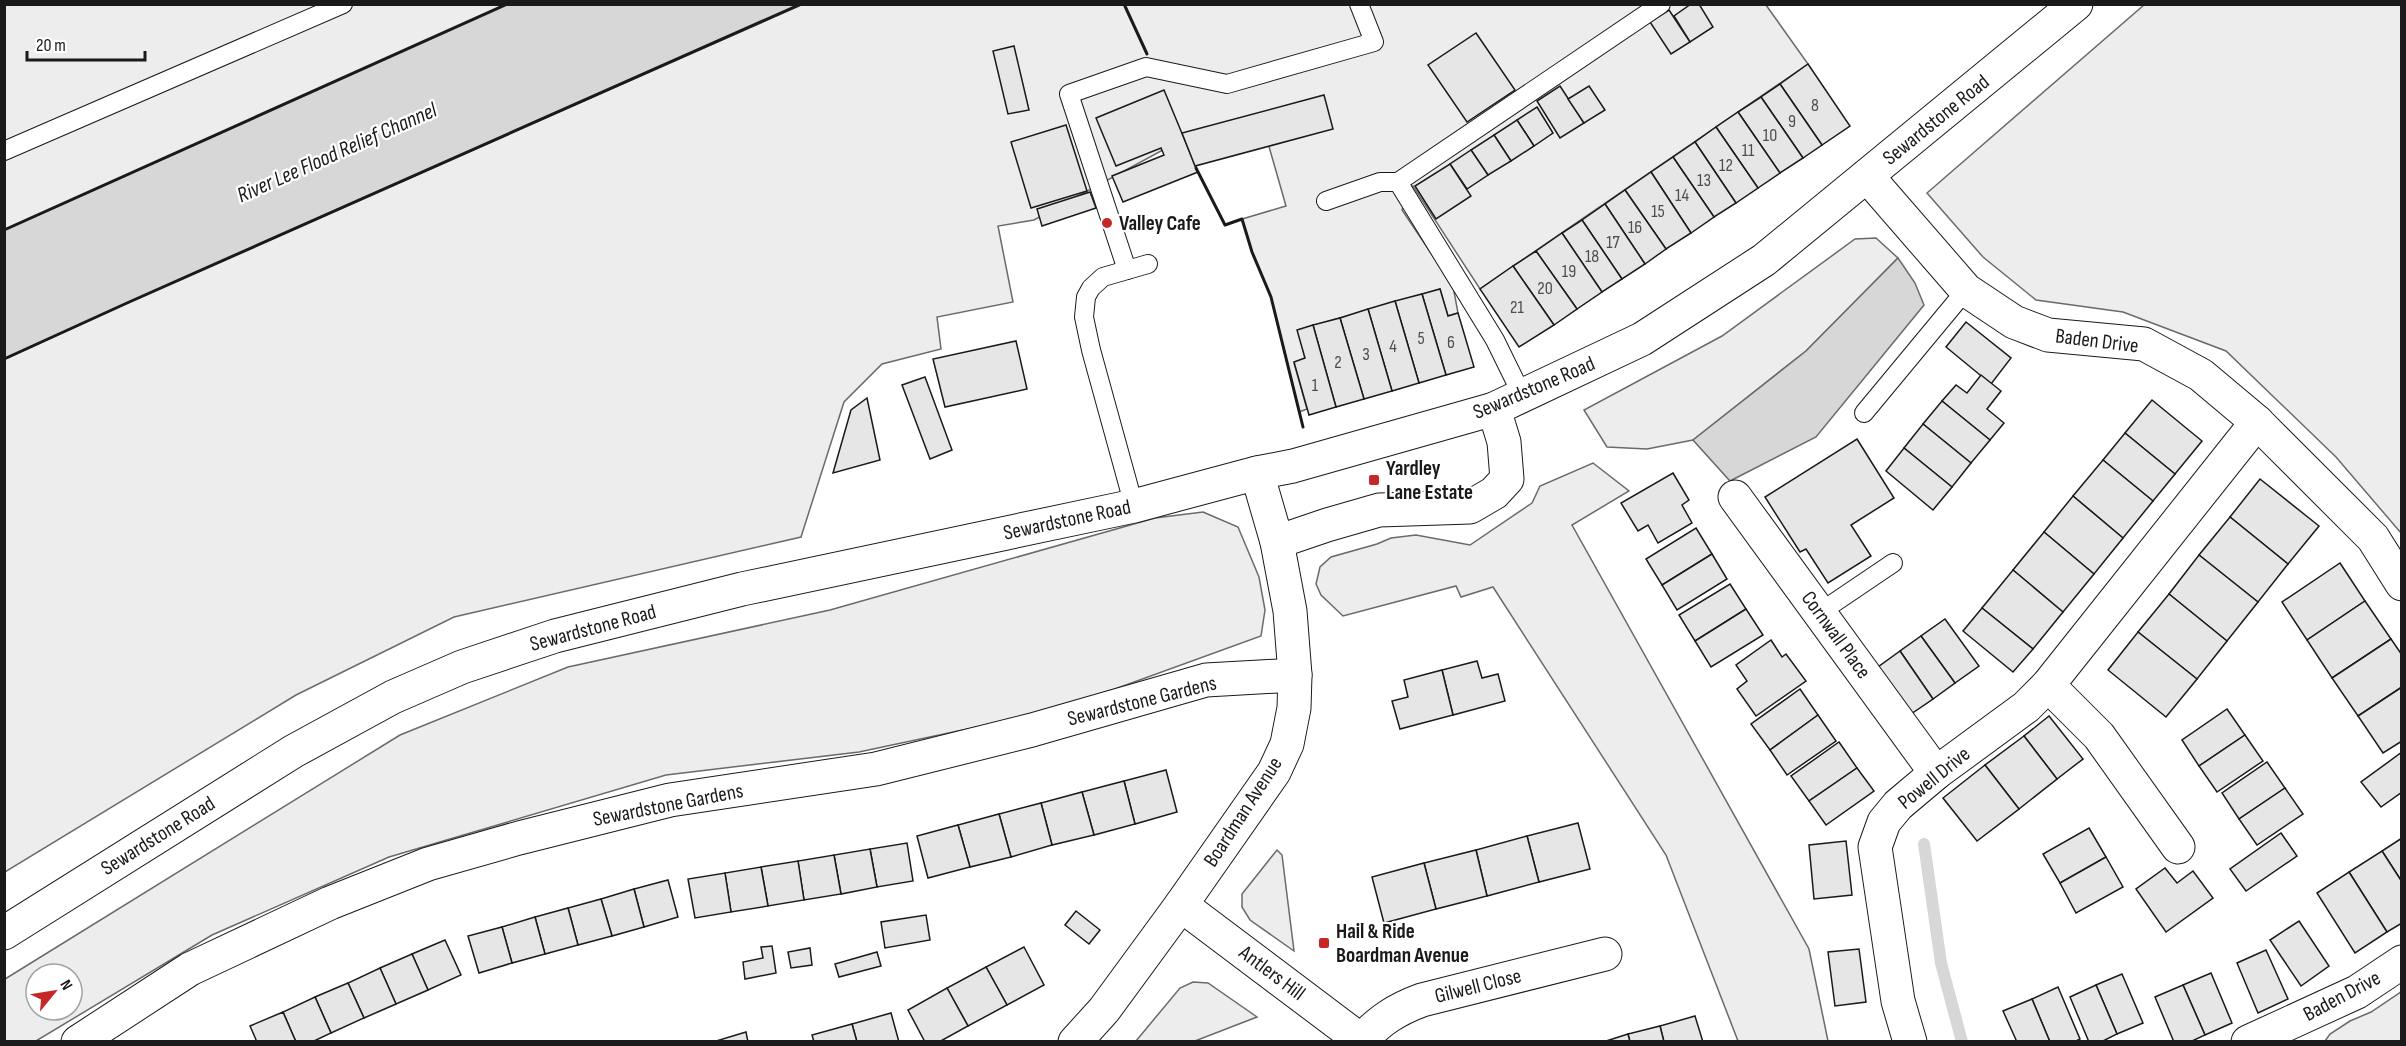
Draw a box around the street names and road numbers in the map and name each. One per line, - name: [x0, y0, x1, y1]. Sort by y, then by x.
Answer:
- street label: Sewardstone Road: [1878, 69, 1994, 171]
- street label: Baden Drive: [2054, 323, 2140, 359]
- street label: Sewardstone Road: [1469, 351, 1599, 425]
- street label: Sewardstone Road: [1001, 494, 1133, 546]
- street label: Cornwall Place: [1796, 586, 1876, 684]
- street label: Sewardstone Road: [527, 599, 659, 657]
- street label: Sewardstone Gardens: [1065, 670, 1219, 732]
- street label: Powell Drive: [1893, 741, 1975, 815]
- street label: Boardman Avenue: [1198, 752, 1288, 872]
- street label: Sewardstone Gardens: [591, 778, 745, 832]
- street label: Sewardstone Road: [96, 791, 220, 881]
- street label: Antlers Hill: [1233, 939, 1310, 1006]
- street label: Gilwell Close: [1432, 963, 1524, 1009]
- street label: Baden Drive: [2299, 965, 2385, 1027]

